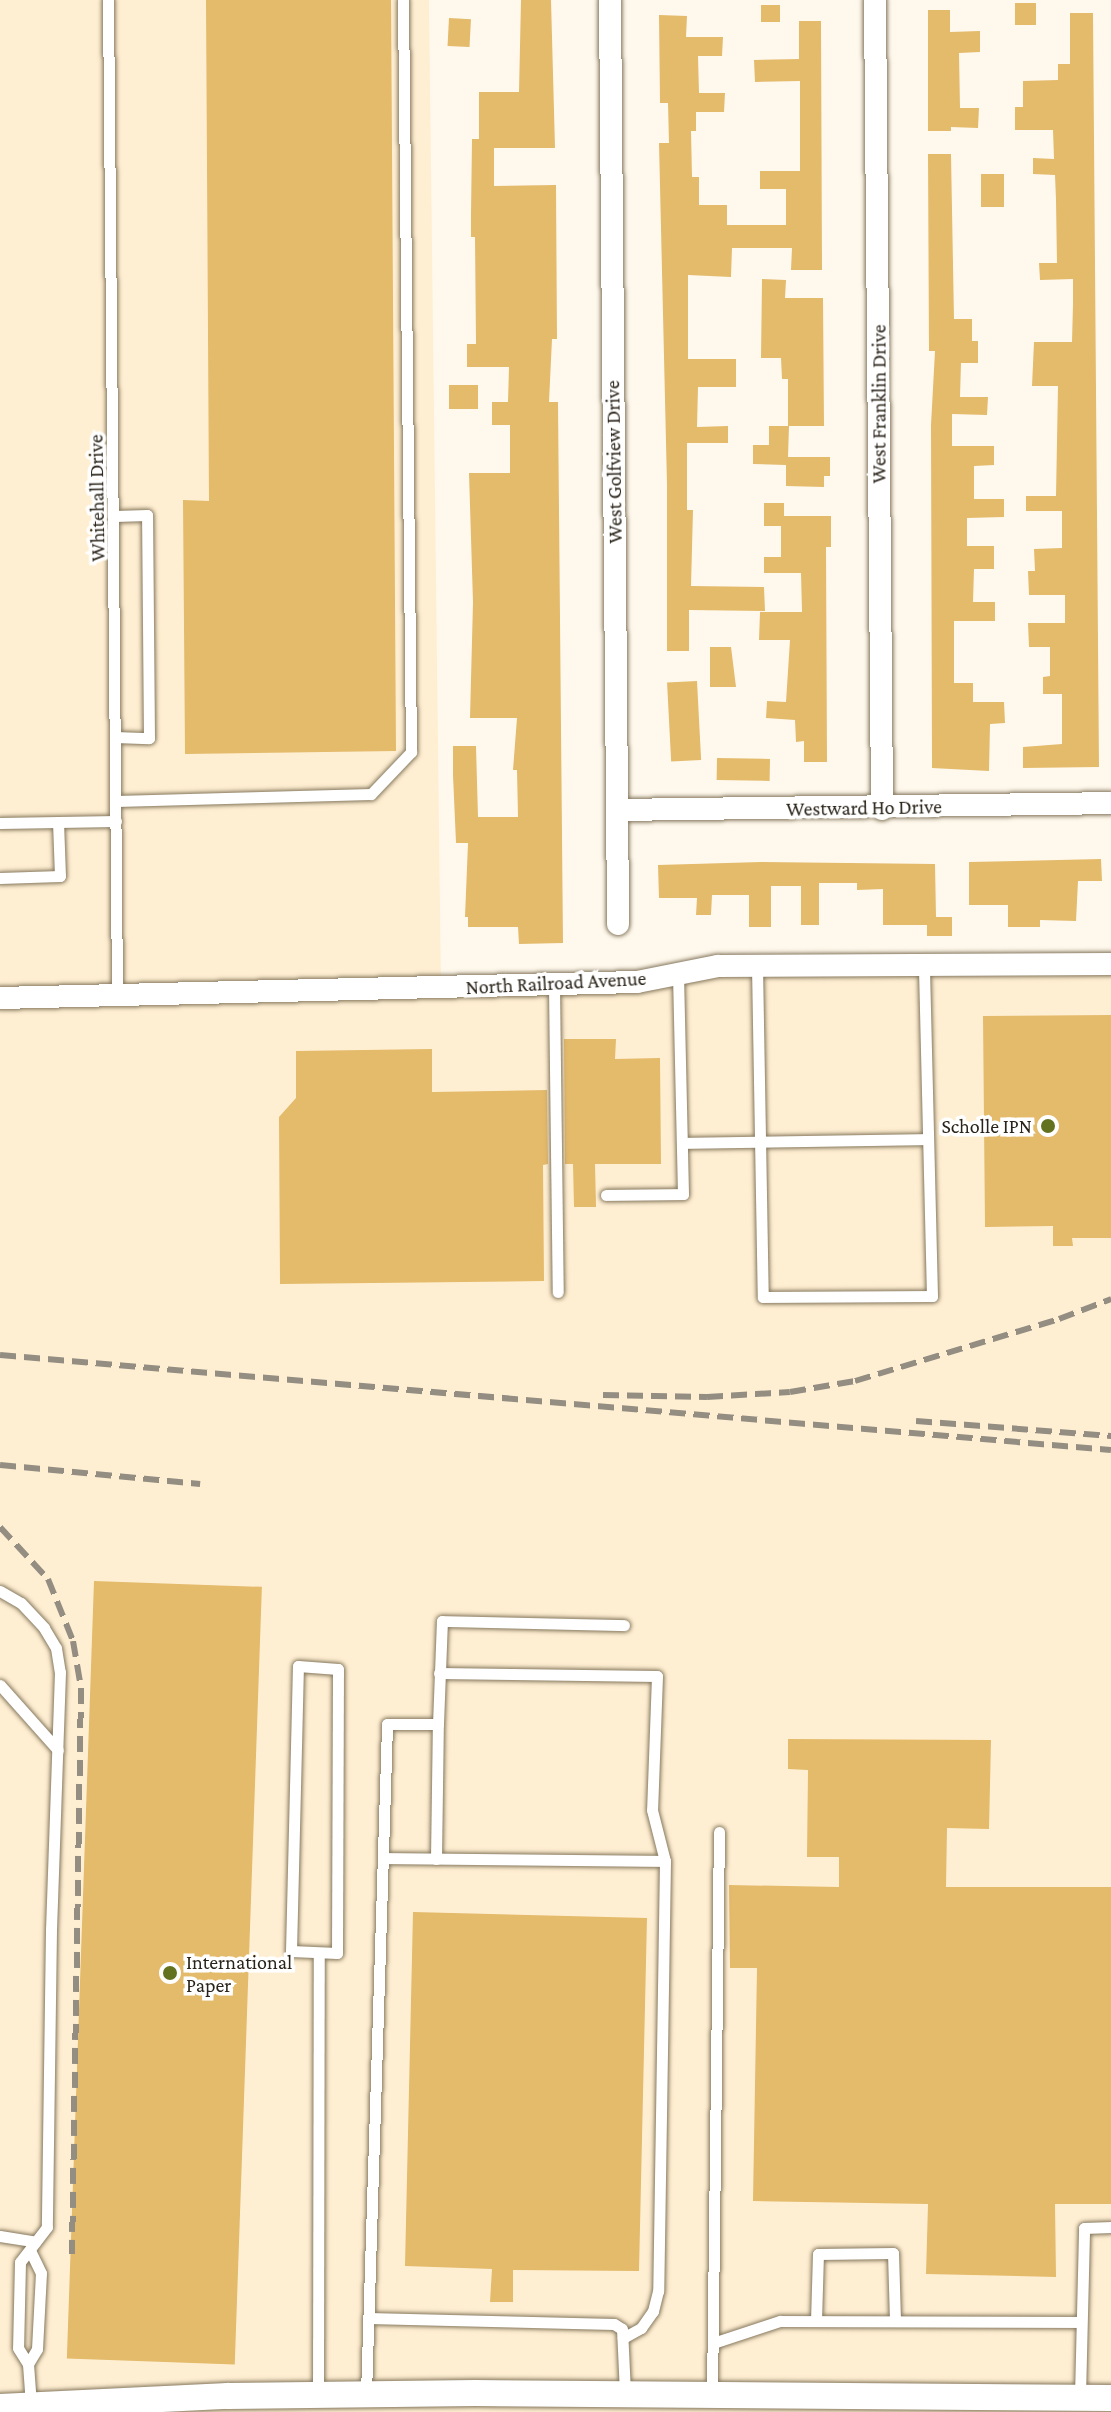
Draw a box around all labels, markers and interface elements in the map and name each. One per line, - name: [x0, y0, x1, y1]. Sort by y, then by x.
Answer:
- street label: West Franklin Drive: [867, 324, 891, 484]
- street label: West Golfview Drive: [601, 380, 627, 544]
- street label: Whitehall Drive: [84, 434, 110, 562]
- street label: Westward Ho Drive: [786, 795, 942, 821]
- street label: North Railroad Avenue: [465, 966, 647, 1000]
- place label: Scholle IPN: [941, 1114, 1032, 1138]
- marker: Scholle IPN: [1039, 1117, 1057, 1135]
- place label: International Paper: [186, 1950, 292, 1997]
- marker: International Paper: [161, 1964, 179, 1982]

